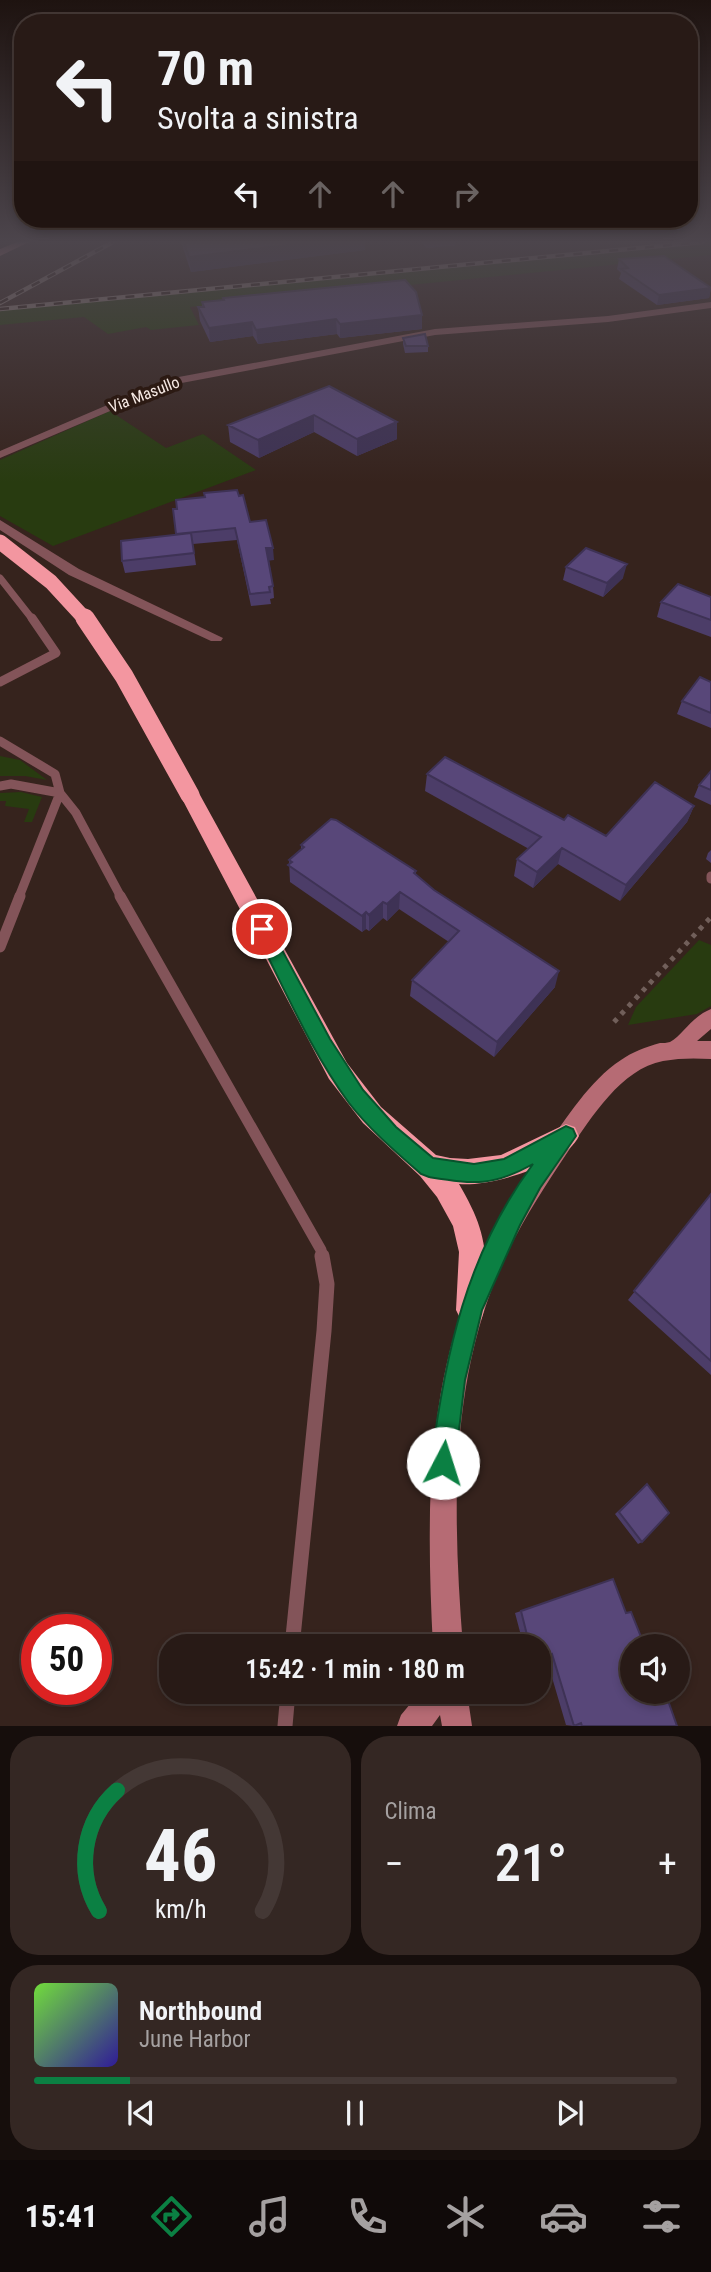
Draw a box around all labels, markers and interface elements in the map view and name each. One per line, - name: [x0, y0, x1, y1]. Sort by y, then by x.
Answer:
- text: 70 m: [157, 40, 254, 97]
- icon: left: [42, 42, 133, 133]
- text: Svolta a sinistra: [157, 99, 359, 137]
- icon: left: [228, 175, 266, 213]
- icon: ahead: [301, 175, 339, 213]
- icon: ahead: [374, 175, 412, 213]
- icon: right: [447, 175, 485, 213]
- street label: Via Masullo: [106, 372, 182, 417]
- pin: [232, 899, 292, 959]
- icon: arrive: [243, 910, 281, 948]
- position arrow: [406, 1426, 480, 1500]
- speed limit sign: 50: [21, 1614, 112, 1705]
- map controls: [620, 1634, 690, 1704]
- button: sound: [620, 1634, 690, 1704]
- text: 15:42 · 1 min · 180 m: [245, 1654, 465, 1684]
- text: Clima: [385, 1798, 436, 1825]
- text: 46: [143, 1814, 217, 1900]
- text: 21°: [495, 1833, 567, 1894]
- text: −: [385, 1842, 404, 1886]
- text: +: [658, 1842, 677, 1886]
- text: km/h: [155, 1895, 206, 1924]
- text: Northbound: [139, 1996, 262, 2026]
- text: June Harbor: [139, 2026, 251, 2053]
- icon: previous: [122, 2094, 160, 2132]
- icon: pause: [336, 2094, 374, 2132]
- icon: next: [551, 2094, 589, 2132]
- icon: directions: [147, 2192, 196, 2241]
- icon: music: [245, 2192, 294, 2241]
- icon: phone: [343, 2192, 392, 2241]
- icon: climate: [441, 2192, 490, 2241]
- icon: car: [539, 2192, 588, 2241]
- icon: filters: [637, 2192, 686, 2241]
- text: 15:41: [25, 2197, 98, 2235]

